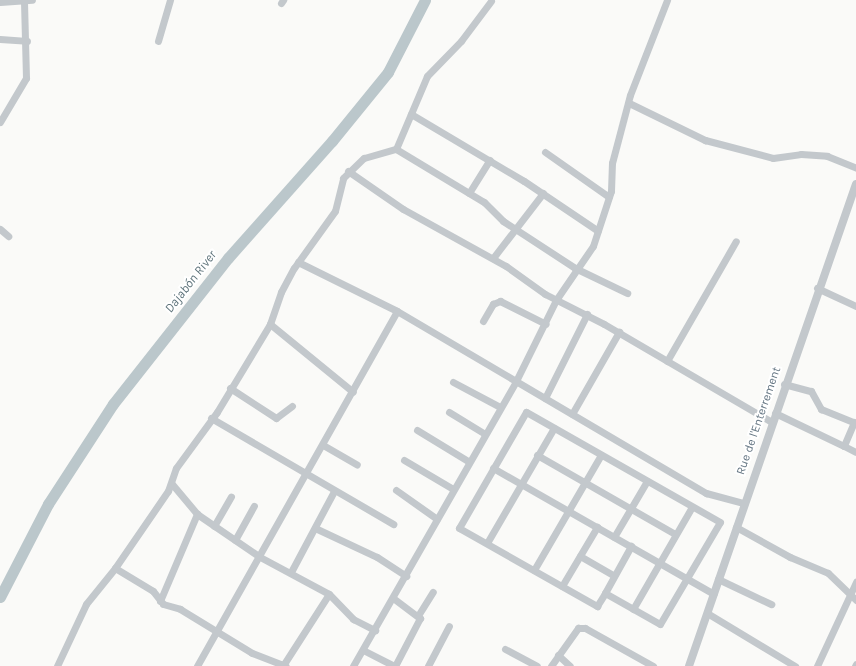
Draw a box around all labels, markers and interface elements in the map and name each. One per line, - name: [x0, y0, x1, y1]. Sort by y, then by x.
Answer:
- water label: Dajabón River: [162, 248, 220, 316]
- street label: Rue de l'Enterrement: [734, 365, 784, 477]

